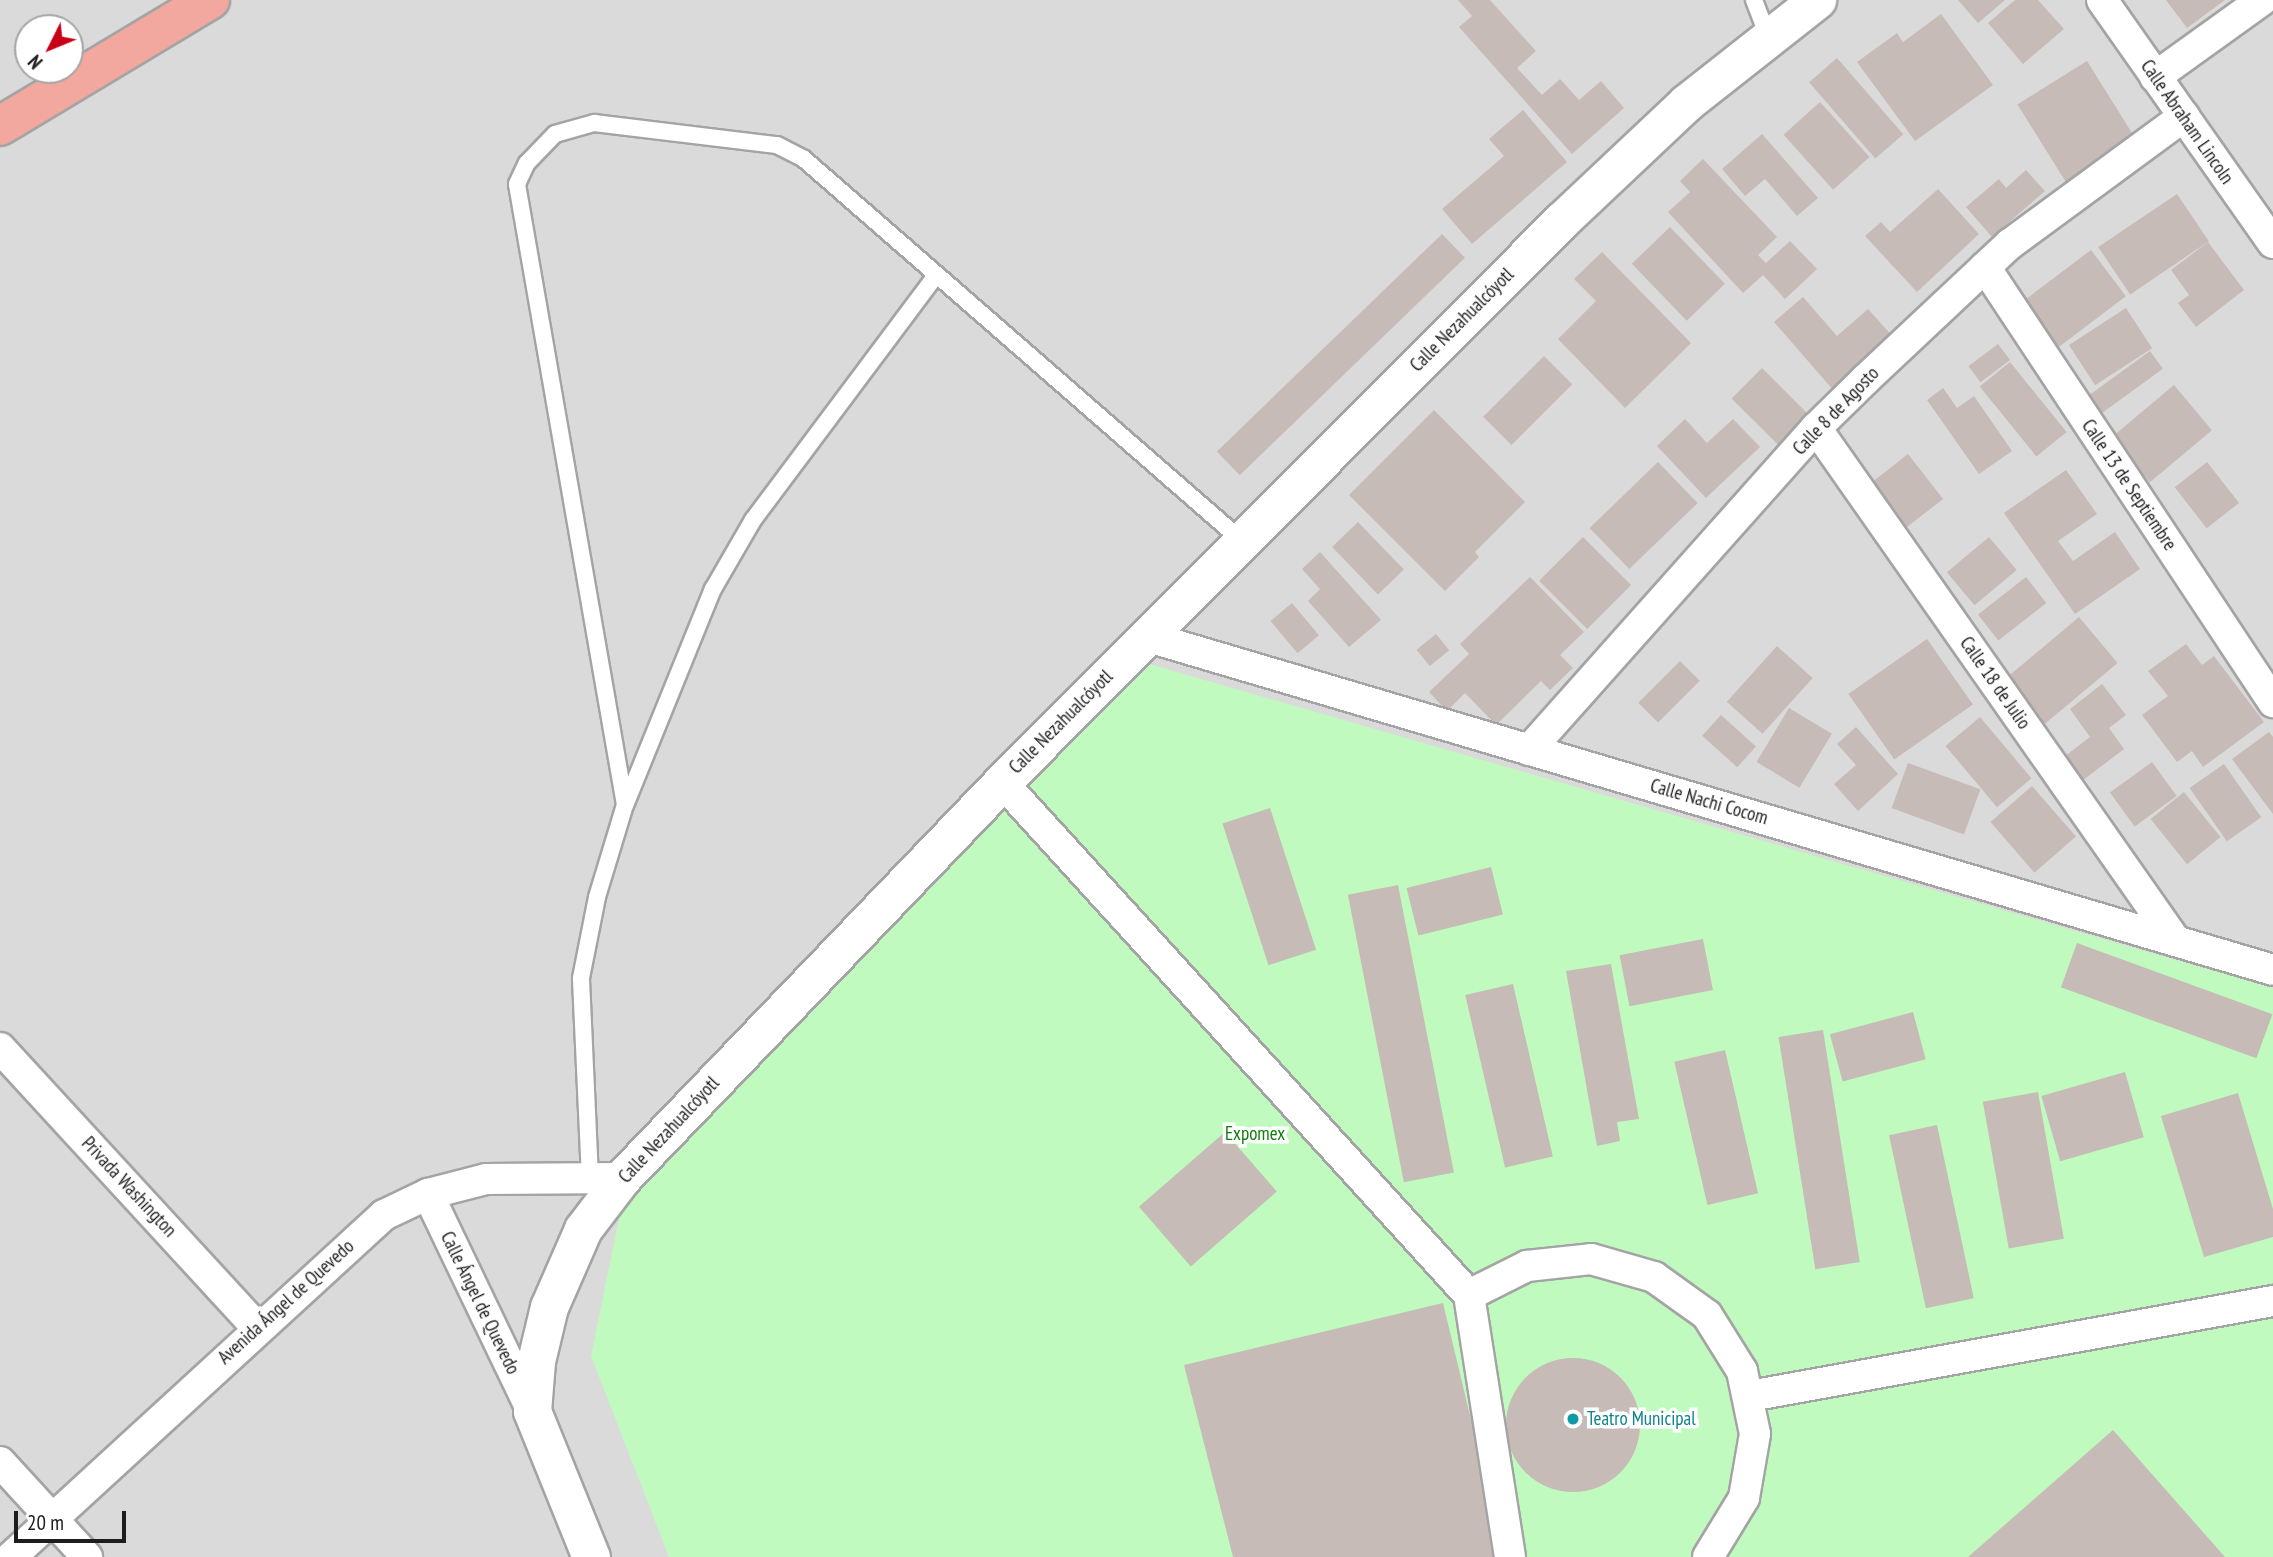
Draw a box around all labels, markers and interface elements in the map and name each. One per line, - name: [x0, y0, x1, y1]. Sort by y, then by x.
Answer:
- north arrow: [14, 14, 84, 84]
- text: N: [23, 50, 47, 74]
- street label: Calle Abraham Lincoln: [2136, 55, 2238, 189]
- street label: Calle Nezahualcóyotl: [1405, 263, 1519, 377]
- street label: Calle 8 de Agosto: [1788, 362, 1884, 460]
- street label: Calle 13 de Septiembre: [2077, 415, 2181, 555]
- street label: Calle 18 de Julio: [1955, 632, 2035, 734]
- street label: Calle Nezahualcóyotl: [1004, 665, 1118, 779]
- street label: Calle Nachi Cocom: [1648, 774, 1770, 830]
- street label: Calle Nezahualcóyotl: [614, 1072, 724, 1188]
- park label: Expomex: [1225, 1123, 1285, 1145]
- street label: Privada Washington: [77, 1132, 181, 1242]
- street label: Calle Ángel de Quevedo: [435, 1228, 525, 1378]
- street label: Avenida Ángel de Quevedo: [213, 1235, 359, 1369]
- place label: Teatro Municipal: [1587, 1408, 1696, 1430]
- marker: Teatro Municipal: [1565, 1411, 1581, 1427]
- scale bar: [18, 1498, 130, 1542]
- text: 20 m: [27, 1509, 64, 1536]

